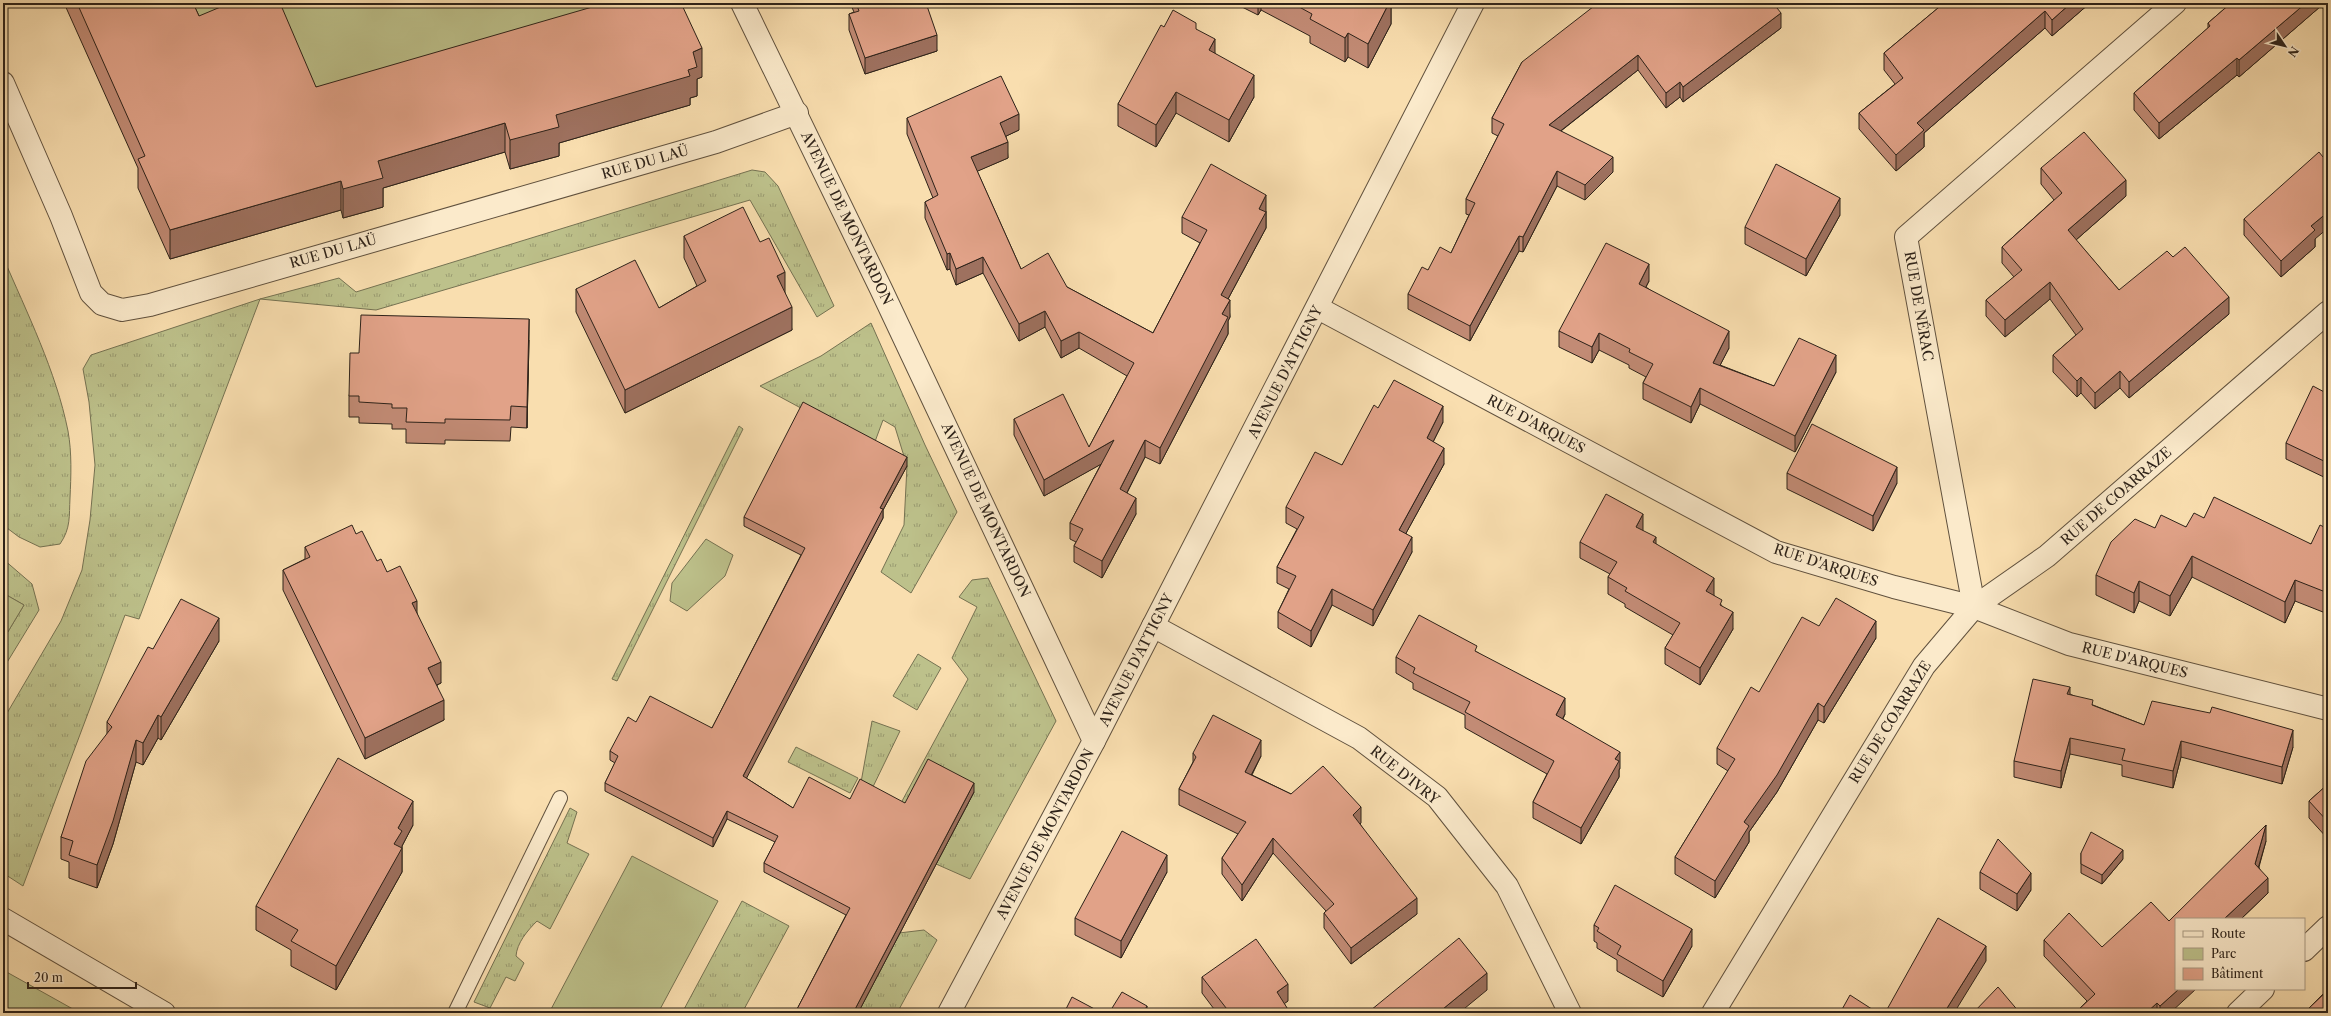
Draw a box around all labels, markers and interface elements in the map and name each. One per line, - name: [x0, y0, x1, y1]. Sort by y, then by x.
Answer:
- north arrow: [2265, 26, 2305, 66]
- text: N: [2284, 44, 2302, 60]
- street label: AVENUE DE MONTARDON: [797, 127, 897, 308]
- street label: RUE DU LAÜ: [599, 141, 691, 183]
- street label: RUE DU LAÜ: [287, 230, 379, 272]
- street label: RUE DE NÉRAC: [1900, 250, 1938, 362]
- street label: AVENUE D'ATTIGNY: [1243, 302, 1327, 442]
- street label: RUE D'ARQUES: [1484, 391, 1588, 457]
- street label: AVENUE DE MONTARDON: [937, 419, 1035, 601]
- street label: RUE DE COARRAZE: [2057, 443, 2175, 549]
- street label: RUE D'ARQUES: [1772, 540, 1880, 590]
- street label: AVENUE D'ATTIGNY: [1094, 590, 1178, 730]
- street label: RUE D'ARQUES: [2080, 638, 2190, 682]
- street label: RUE DE COARRAZE: [1845, 657, 1935, 787]
- street label: RUE D'IVRY: [1367, 742, 1444, 809]
- street label: AVENUE DE MONTARDON: [992, 745, 1098, 923]
- legend: [2175, 918, 2305, 990]
- text: Route: [2211, 926, 2246, 941]
- text: Parc: [2211, 946, 2236, 961]
- scale bar: [28, 964, 136, 990]
- text: Bâtiment: [2211, 966, 2264, 981]
- text: 20 m: [34, 970, 63, 985]

